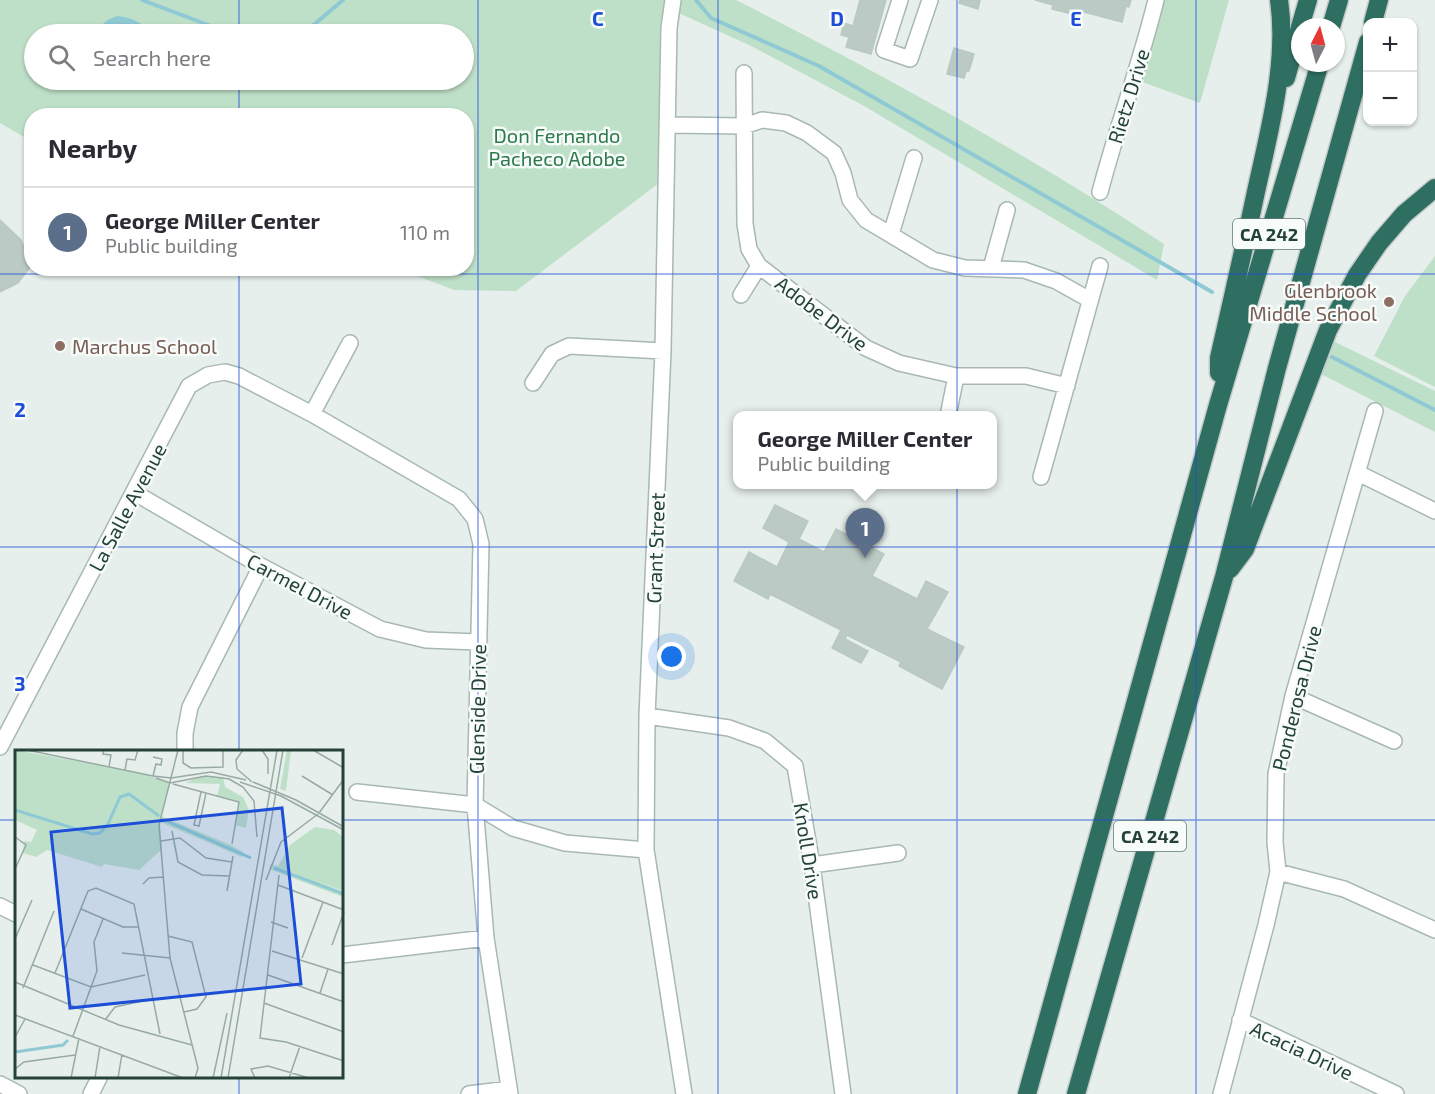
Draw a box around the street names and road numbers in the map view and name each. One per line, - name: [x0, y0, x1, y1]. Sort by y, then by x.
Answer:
- street label: Rietz Drive: [1102, 46, 1154, 146]
- road number: CA 242: [1233, 219, 1305, 249]
- street label: Adobe Drive: [771, 271, 873, 355]
- street label: La Salle Avenue: [83, 439, 171, 575]
- street label: Grant Street: [641, 492, 669, 604]
- street label: Carmel Drive: [243, 548, 357, 624]
- street label: Ponderosa Drive: [1266, 623, 1326, 773]
- street label: Glenside Drive: [464, 644, 490, 774]
- street label: Knoll Drive: [789, 801, 829, 901]
- road number: CA 242: [1114, 821, 1186, 851]
- street label: Acacia Drive: [1247, 1016, 1357, 1084]

